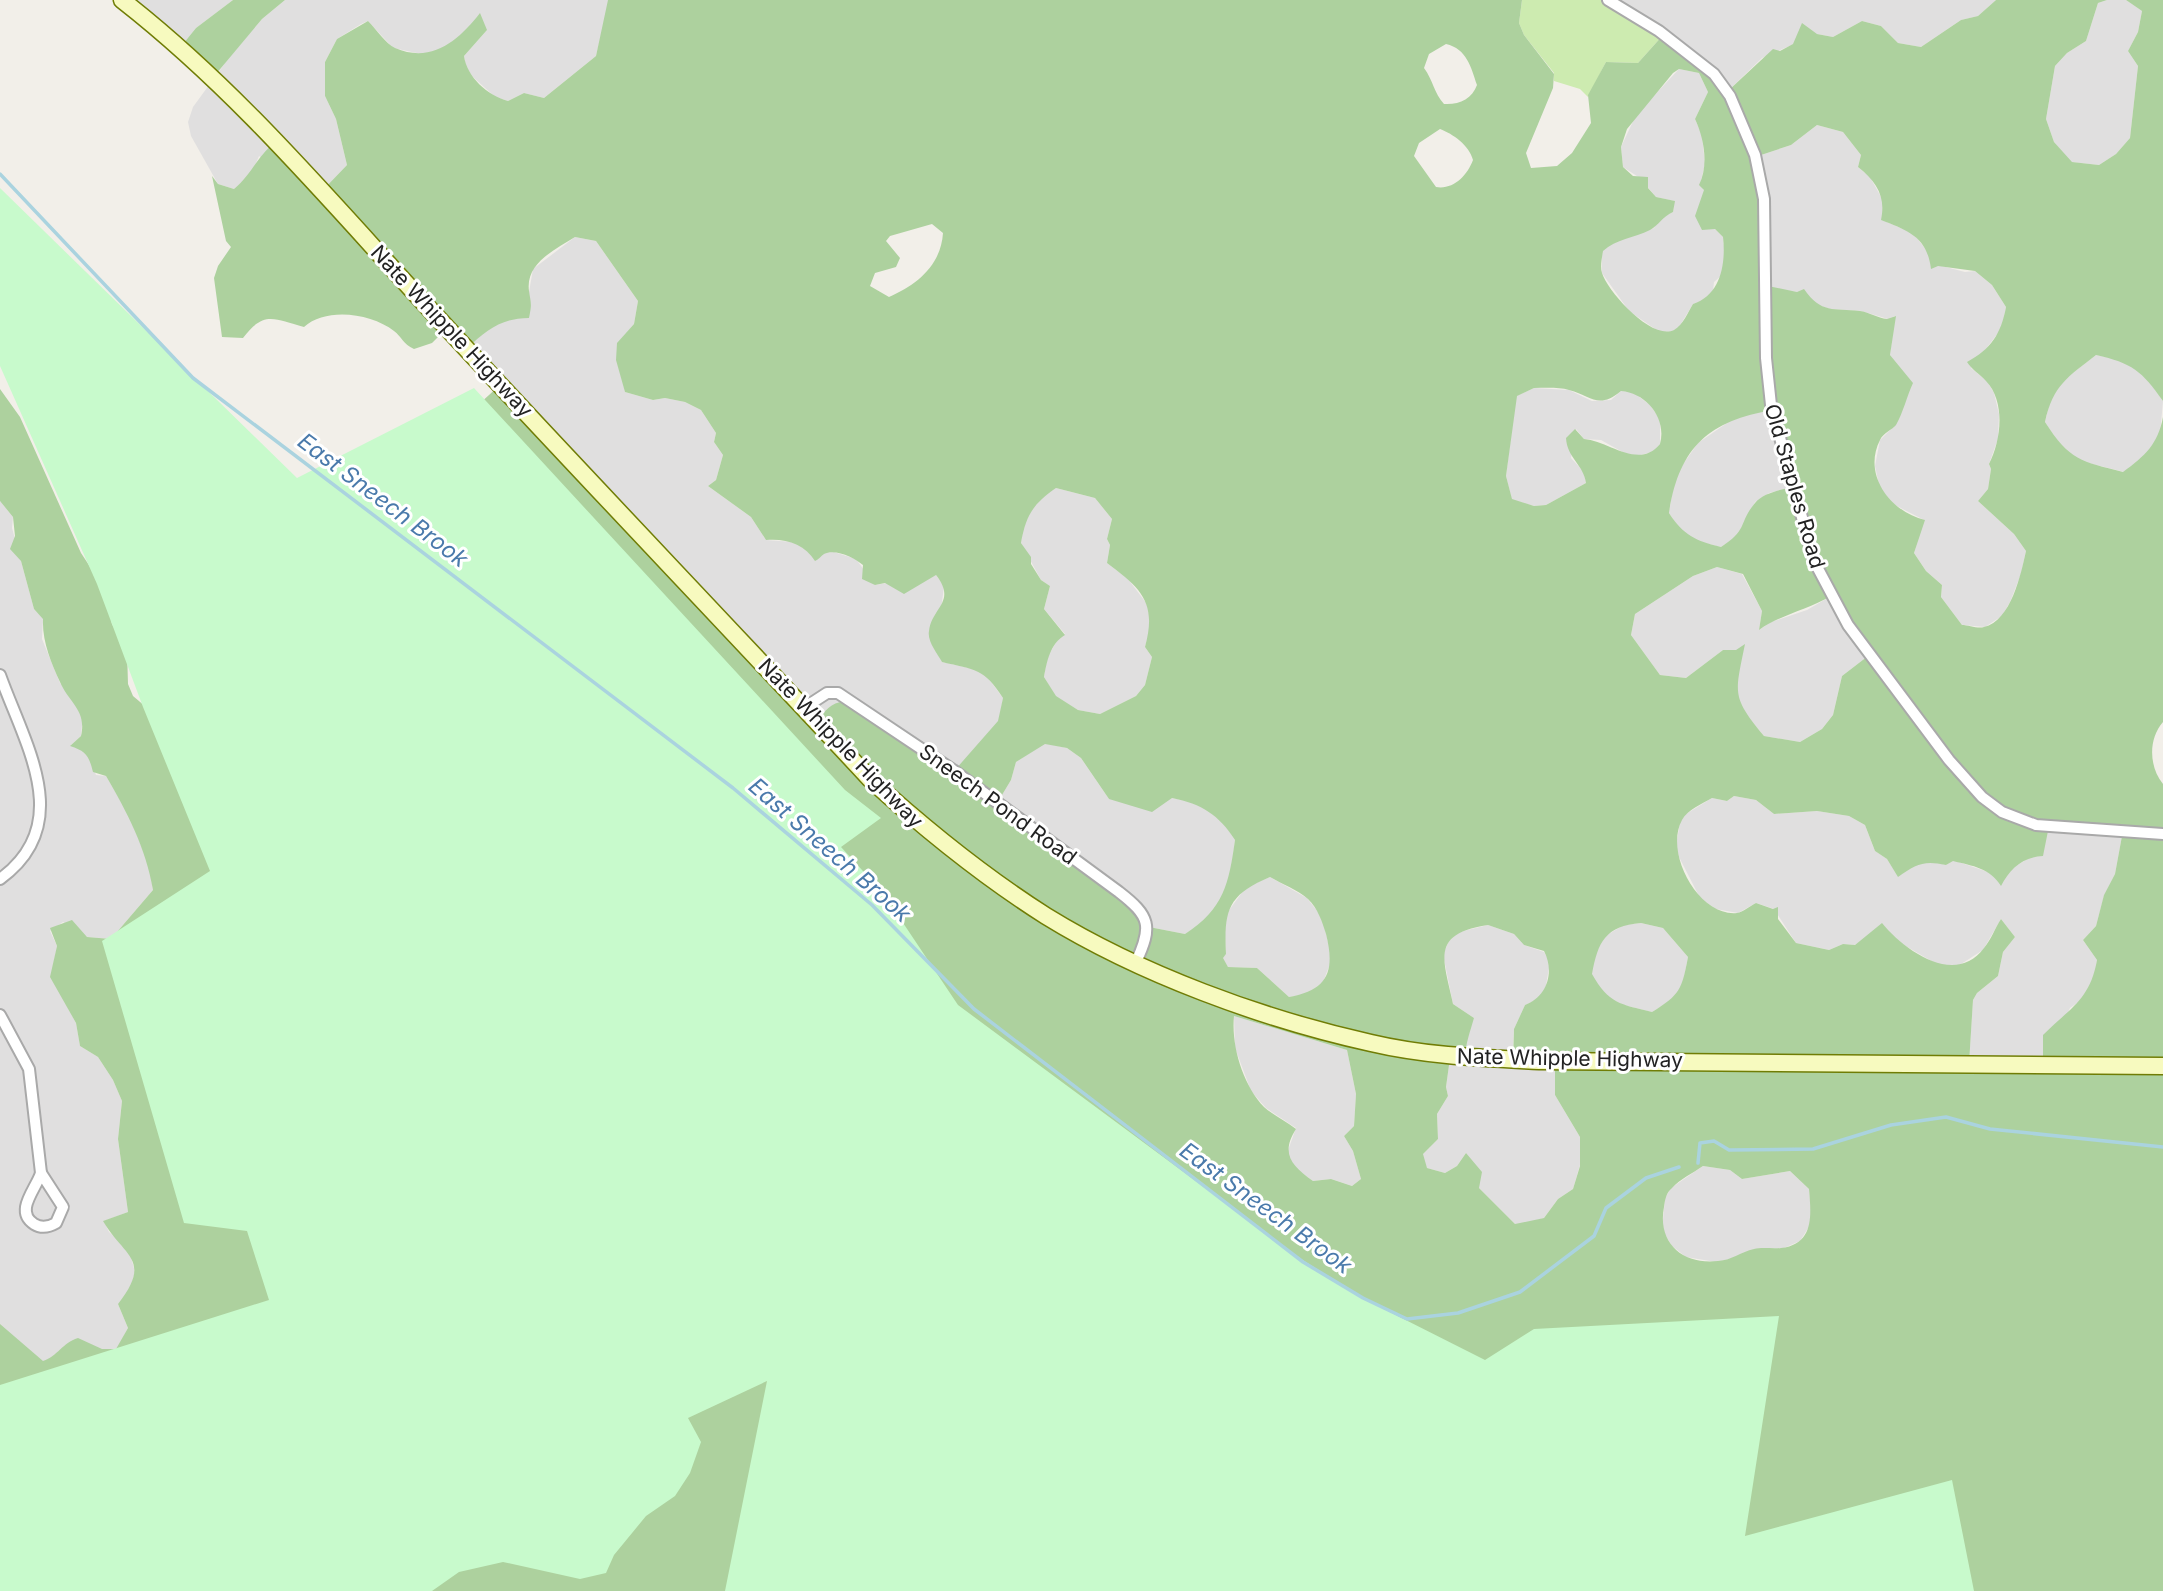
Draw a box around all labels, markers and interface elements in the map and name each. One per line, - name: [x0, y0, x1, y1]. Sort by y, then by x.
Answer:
- street label: Nate Whipple Highway: [366, 240, 538, 422]
- street label: Old Staples Road: [1760, 401, 1830, 571]
- water label: East Sneech Brook: [292, 427, 474, 573]
- street label: Nate Whipple Highway: [753, 653, 929, 833]
- street label: Sneech Pond Road: [914, 739, 1082, 869]
- water label: East Sneech Brook: [743, 772, 917, 928]
- street label: Nate Whipple Highway: [1457, 1044, 1683, 1072]
- water label: East Sneech Brook: [1175, 1136, 1358, 1280]

